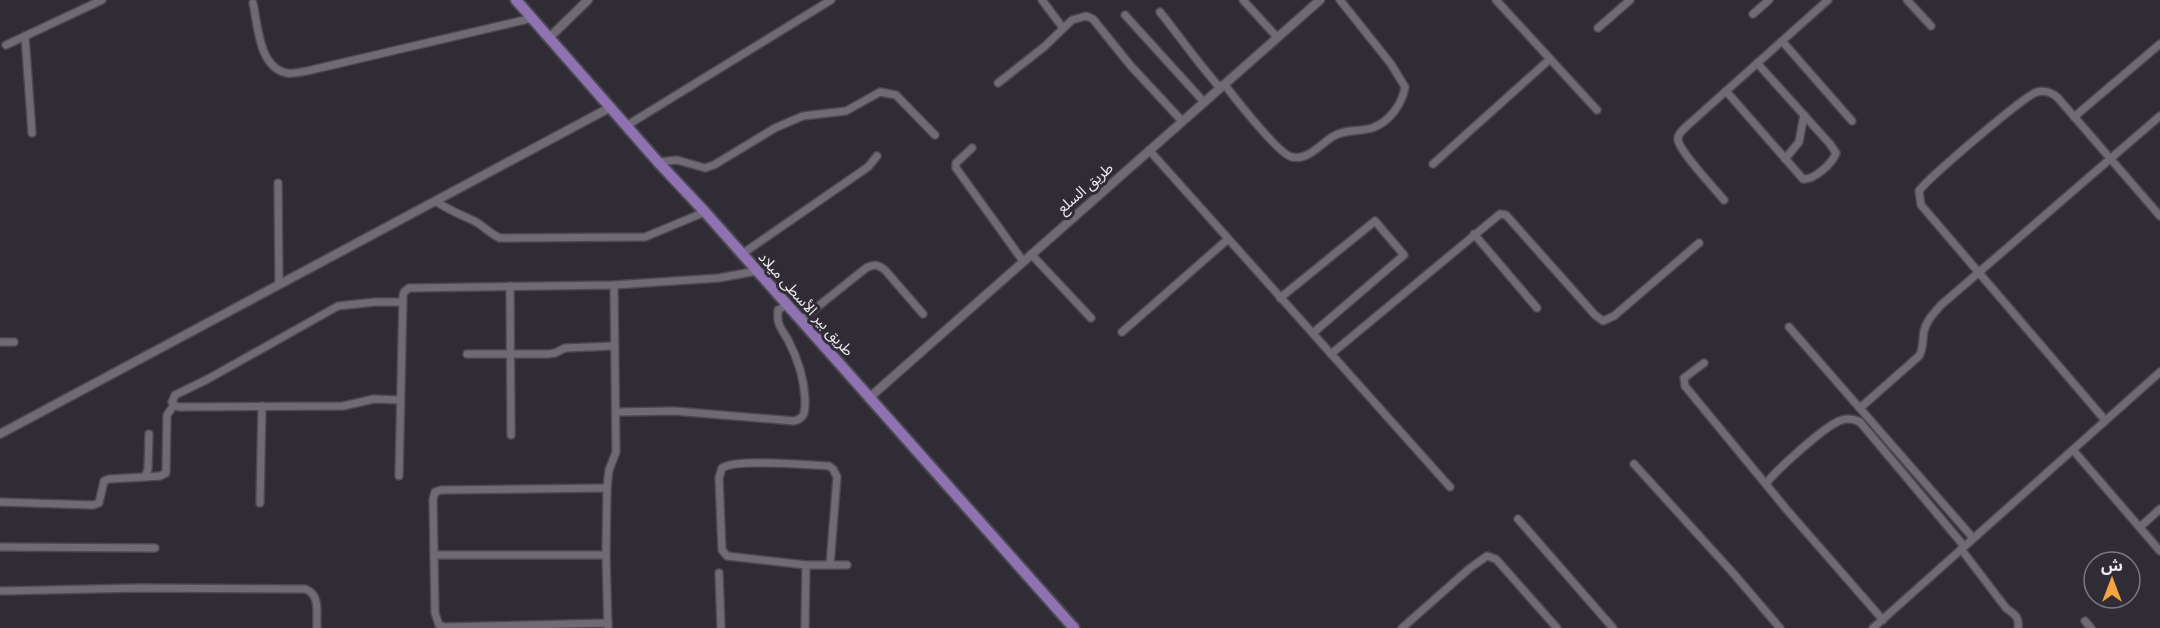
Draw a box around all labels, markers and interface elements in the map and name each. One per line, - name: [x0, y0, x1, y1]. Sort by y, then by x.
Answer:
- street label: طريق السلع: [1053, 158, 1119, 220]
- street label: طريق بير الأسطى ميلاد: [754, 248, 858, 360]
- north arrow: [2082, 550, 2142, 610]
- text: ش: [2101, 555, 2123, 575]

